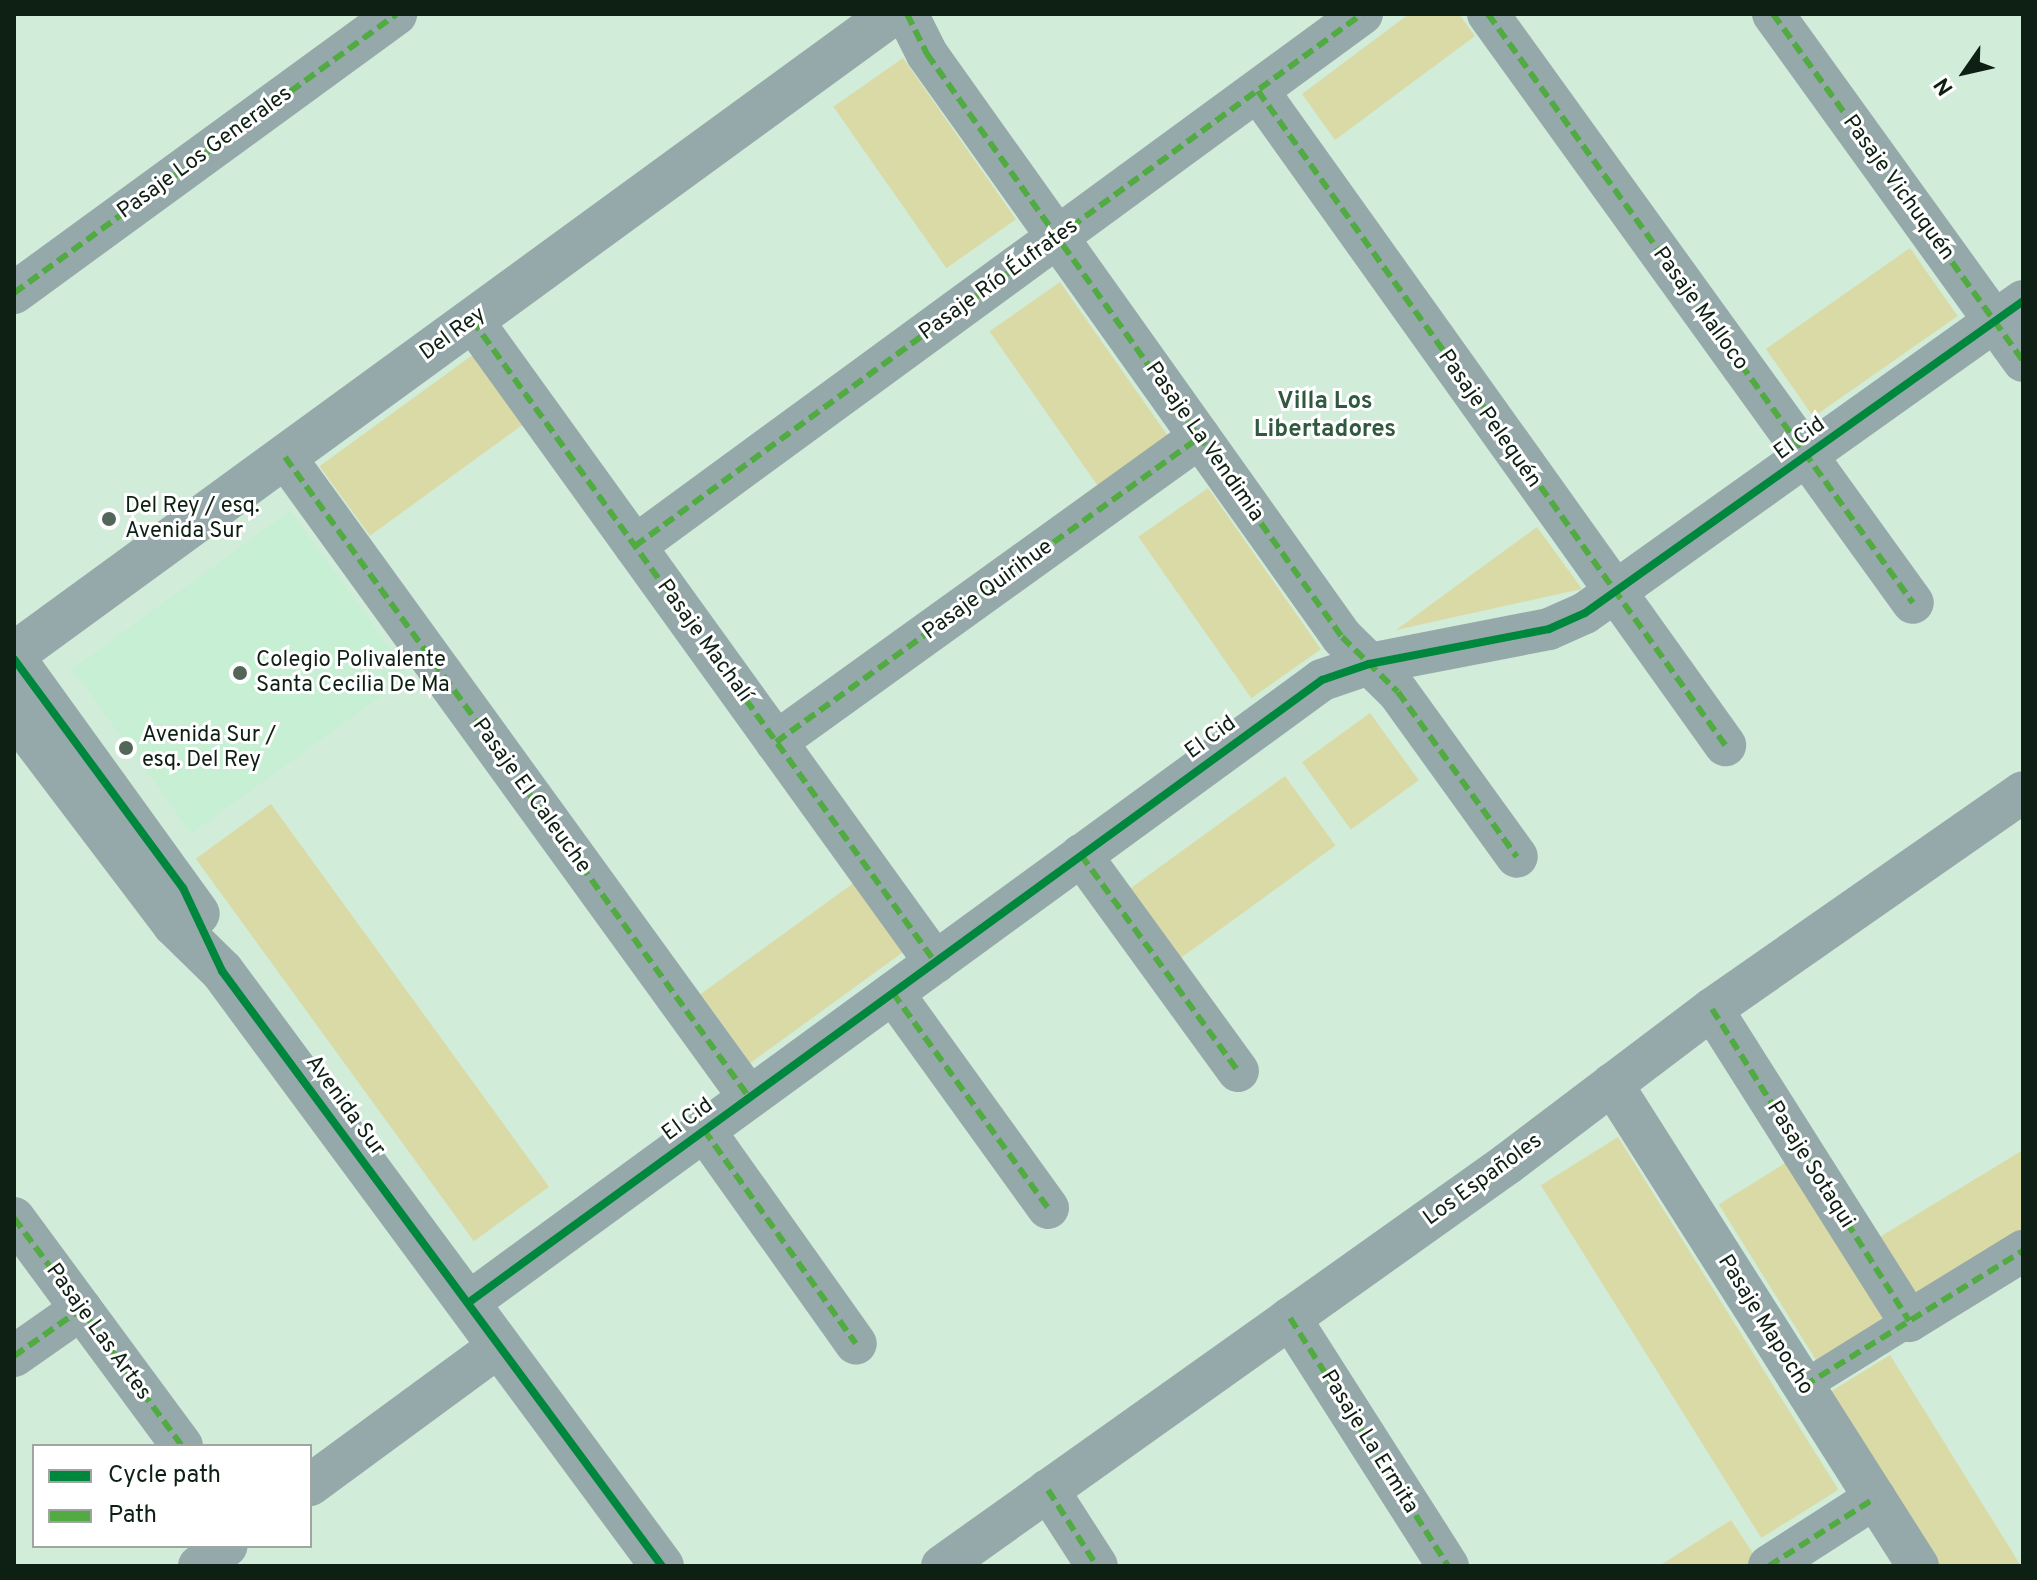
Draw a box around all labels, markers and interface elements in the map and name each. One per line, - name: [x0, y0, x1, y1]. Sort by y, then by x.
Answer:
- north arrow: [1925, 32, 2005, 112]
- text: N: [1929, 72, 1960, 100]
- street label: Pasaje Los Generales: [113, 81, 297, 225]
- street label: Pasaje Vichuquén: [1836, 110, 1960, 266]
- street label: Pasaje Río Éufrates: [914, 214, 1084, 346]
- street label: Pasaje Malloco: [1646, 242, 1754, 376]
- street label: Del Rey: [415, 301, 491, 367]
- street label: Pasaje Pelequén: [1432, 345, 1546, 493]
- street label: Pasaje La Vendimia: [1139, 357, 1269, 527]
- district label: Villa Los Libertadores: [1254, 389, 1396, 445]
- street label: El Cid: [1769, 412, 1831, 466]
- place label: Del Rey / esq. Avenida Sur: [125, 493, 260, 544]
- marker: Del Rey / esq. Avenida Sur: [100, 510, 118, 528]
- street label: Pasaje Quirihue: [918, 534, 1058, 646]
- street label: Pasaje Machalí: [651, 574, 757, 708]
- place label: Colegio Polivalente Santa Cecilia De Ma: [256, 647, 450, 698]
- marker: Colegio Polivalente Santa Cecilia De Ma: [231, 664, 249, 682]
- street label: El Cid: [1180, 711, 1242, 765]
- street label: Pasaje El Caleuche: [466, 713, 596, 879]
- place label: Avenida Sur / esq. Del Rey: [142, 722, 276, 774]
- marker: Avenida Sur / esq. Del Rey: [117, 739, 135, 757]
- street label: Avenida Sur: [300, 1050, 390, 1162]
- street label: El Cid: [657, 1093, 719, 1147]
- street label: Pasaje Sotaqui: [1760, 1096, 1860, 1234]
- street label: Los Españoles: [1419, 1128, 1547, 1232]
- street label: Pasaje Mapocho: [1711, 1250, 1819, 1400]
- street label: Pasaje Las Artes: [39, 1258, 157, 1406]
- street label: Pasaje La Ermita: [1314, 1365, 1424, 1519]
- legend: [32, 1444, 312, 1548]
- text: Cycle path: [108, 1461, 221, 1491]
- text: Path: [108, 1501, 157, 1531]

